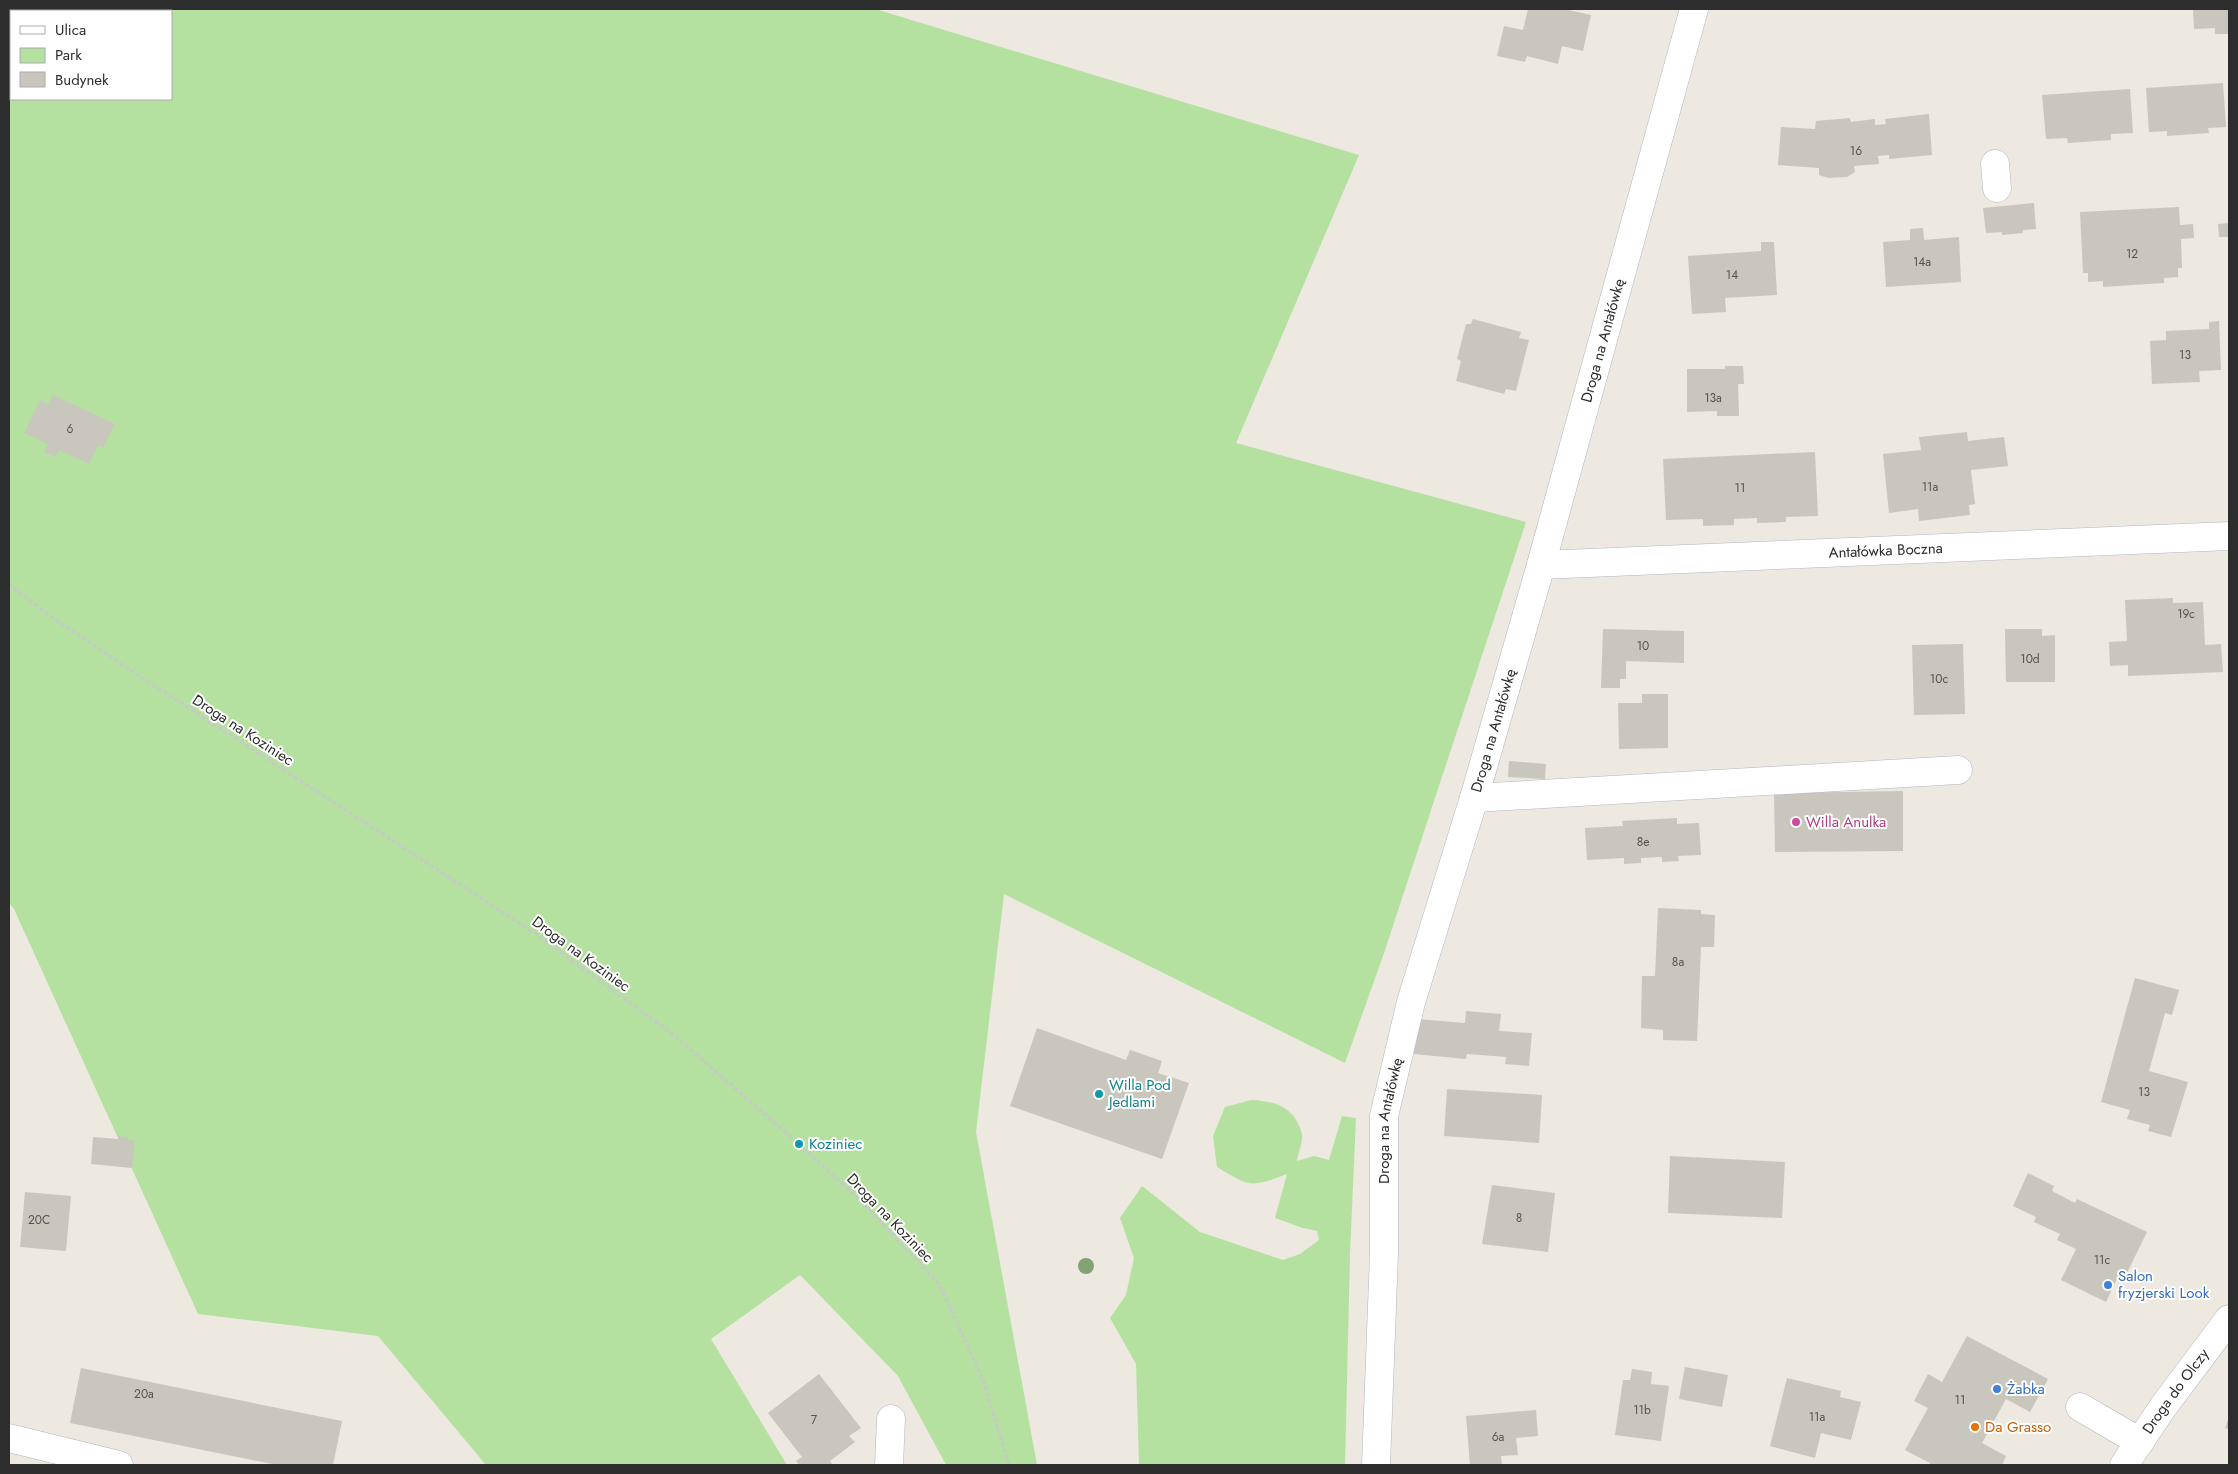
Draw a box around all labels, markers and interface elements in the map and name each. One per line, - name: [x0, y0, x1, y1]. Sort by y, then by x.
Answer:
- legend: [10, 10, 172, 100]
- text: Ulica: [55, 19, 86, 41]
- text: Park: [55, 44, 82, 66]
- text: Budynek: [55, 69, 109, 91]
- house number: 16: [1850, 142, 1862, 160]
- house number: 12: [2126, 245, 2138, 263]
- house number: 14a: [1913, 253, 1931, 271]
- house number: 14: [1726, 266, 1738, 284]
- street label: Droga na Antałówkę: [1575, 276, 1630, 405]
- house number: 13: [2179, 346, 2191, 364]
- house number: 13a: [1704, 389, 1722, 407]
- house number: 6: [67, 420, 74, 438]
- house number: 11a: [1922, 478, 1939, 496]
- house number: 11: [1735, 479, 1745, 497]
- street label: Antałówka Boczna: [1828, 537, 1943, 564]
- house number: 19c: [2177, 605, 2195, 623]
- house number: 10: [1637, 637, 1649, 655]
- house number: 10d: [2020, 650, 2040, 668]
- street label: Droga na Antałówkę: [1465, 666, 1522, 795]
- house number: 10c: [1930, 670, 1948, 688]
- street label: Droga na Koziniec: [188, 689, 298, 771]
- place label: Willa Anulka: [1806, 811, 1886, 833]
- marker: Willa Anulka: [1790, 816, 1802, 828]
- house number: 8e: [1637, 833, 1649, 851]
- street label: Droga na Koziniec: [527, 911, 635, 997]
- house number: 8a: [1672, 953, 1684, 971]
- street label: Droga na Antałówkę: [1372, 1055, 1409, 1184]
- place label: Willa Pod Jedlami: [1107, 1074, 1171, 1113]
- house number: 13: [2138, 1083, 2150, 1101]
- marker: Willa Pod Jedlami: [1093, 1088, 1105, 1100]
- place label: Koziniec: [809, 1133, 862, 1155]
- marker: Koziniec: [793, 1138, 805, 1150]
- street label: Droga na Koziniec: [842, 1168, 938, 1268]
- house number: 8: [1516, 1209, 1522, 1227]
- house number: 20C: [28, 1211, 50, 1229]
- house number: 11c: [2094, 1251, 2111, 1269]
- place label: Salon fryzjerski Look: [2118, 1265, 2210, 1304]
- marker: Salon fryzjerski Look: [2102, 1279, 2114, 1291]
- street label: Droga do Olczy: [2137, 1344, 2214, 1438]
- place label: Żabka: [2007, 1378, 2045, 1400]
- marker: Żabka: [1991, 1383, 2003, 1395]
- house number: 20a: [134, 1385, 154, 1403]
- house number: 11: [1955, 1391, 1965, 1409]
- house number: 11b: [1633, 1401, 1651, 1419]
- house number: 11a: [1809, 1408, 1826, 1426]
- house number: 7: [811, 1411, 818, 1429]
- place label: Da Grasso: [1985, 1416, 2051, 1438]
- marker: Da Grasso: [1969, 1421, 1981, 1433]
- house number: 6a: [1492, 1428, 1505, 1446]

